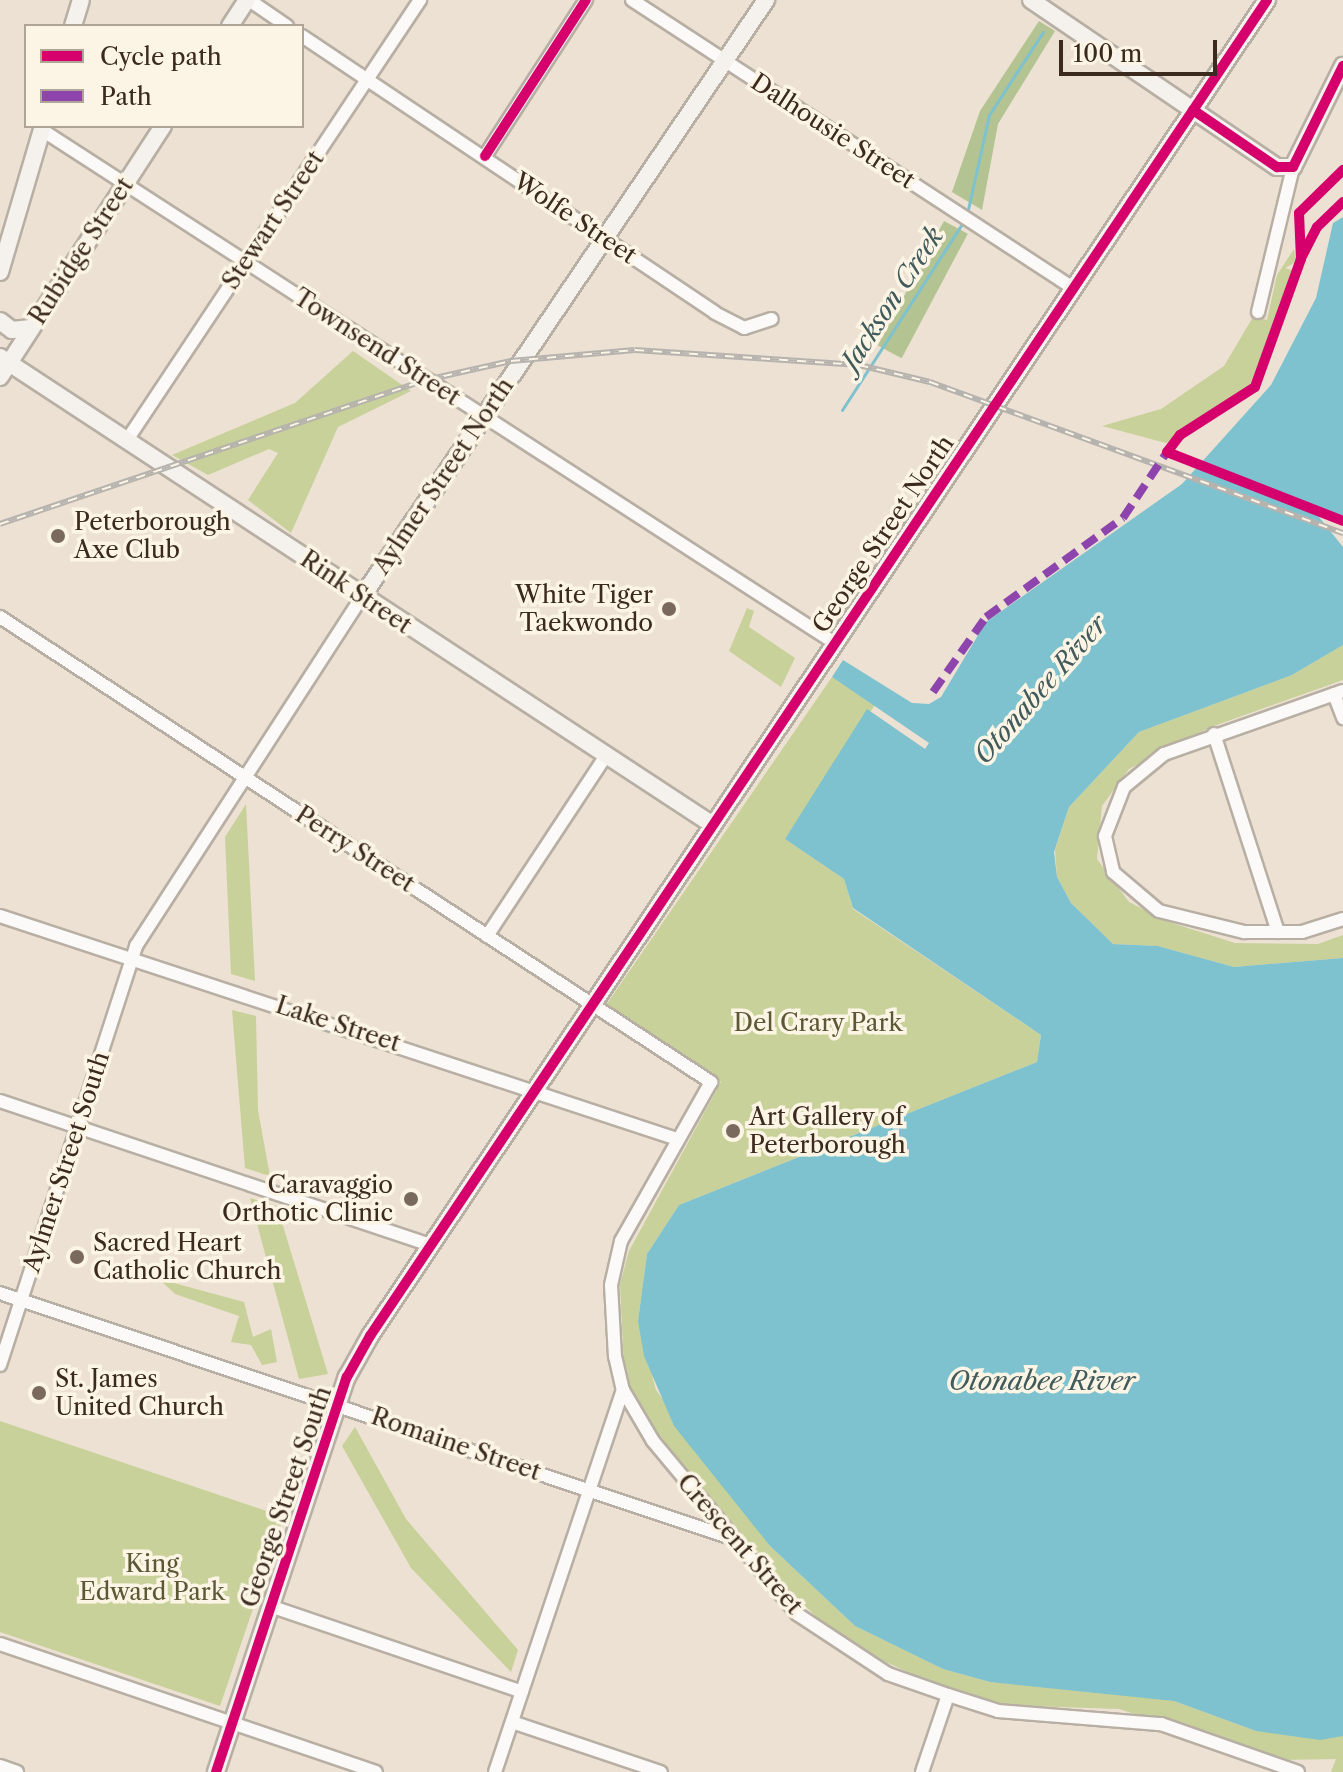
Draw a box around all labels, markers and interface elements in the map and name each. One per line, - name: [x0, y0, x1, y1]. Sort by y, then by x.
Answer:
- legend: [24, 24, 304, 128]
- scale bar: [1063, 24, 1221, 74]
- text: 100 m: [1073, 39, 1142, 68]
- text: Cycle path: [100, 42, 222, 71]
- street label: Dalhousie Street: [746, 67, 920, 195]
- text: Path: [100, 82, 152, 111]
- street label: Stewart Street: [216, 145, 330, 295]
- street label: Wolfe Street: [508, 166, 642, 270]
- street label: Rubidge Street: [23, 172, 139, 330]
- water label: Jackson Creek: [835, 222, 951, 376]
- street label: Townsend Street: [288, 282, 466, 412]
- street label: Aylmer Street North: [367, 372, 519, 580]
- street label: George Street North: [806, 430, 960, 638]
- place label: Peterborough Axe Club: [74, 508, 231, 564]
- marker: Peterborough Axe Club: [49, 527, 67, 545]
- street label: Rink Street: [295, 544, 417, 640]
- place label: White Tiger Taekwondo: [514, 581, 653, 637]
- marker: White Tiger Taekwondo: [660, 600, 678, 618]
- water label: Otonabee River: [968, 609, 1114, 771]
- street label: Perry Street: [290, 800, 420, 898]
- street label: Lake Street: [272, 990, 404, 1058]
- park label: Del Crary Park: [733, 1009, 903, 1037]
- street label: Aylmer Street South: [17, 1048, 115, 1276]
- place label: Art Gallery of Peterborough: [749, 1103, 906, 1159]
- marker: Art Gallery of Peterborough: [724, 1122, 742, 1140]
- place label: Caravaggio Orthotic Clinic: [222, 1171, 393, 1227]
- marker: Caravaggio Orthotic Clinic: [400, 1188, 422, 1210]
- place label: Sacred Heart Catholic Church: [93, 1229, 282, 1285]
- marker: Sacred Heart Catholic Church: [68, 1248, 86, 1266]
- place label: St. James United Church: [55, 1365, 224, 1421]
- water label: Otonabee River: [949, 1366, 1135, 1398]
- street label: George Street South: [235, 1383, 337, 1611]
- marker: St. James United Church: [30, 1384, 48, 1402]
- street label: Romaine Street: [368, 1402, 544, 1486]
- street label: Crescent Street: [671, 1468, 809, 1620]
- park label: King Edward Park: [79, 1550, 225, 1606]

